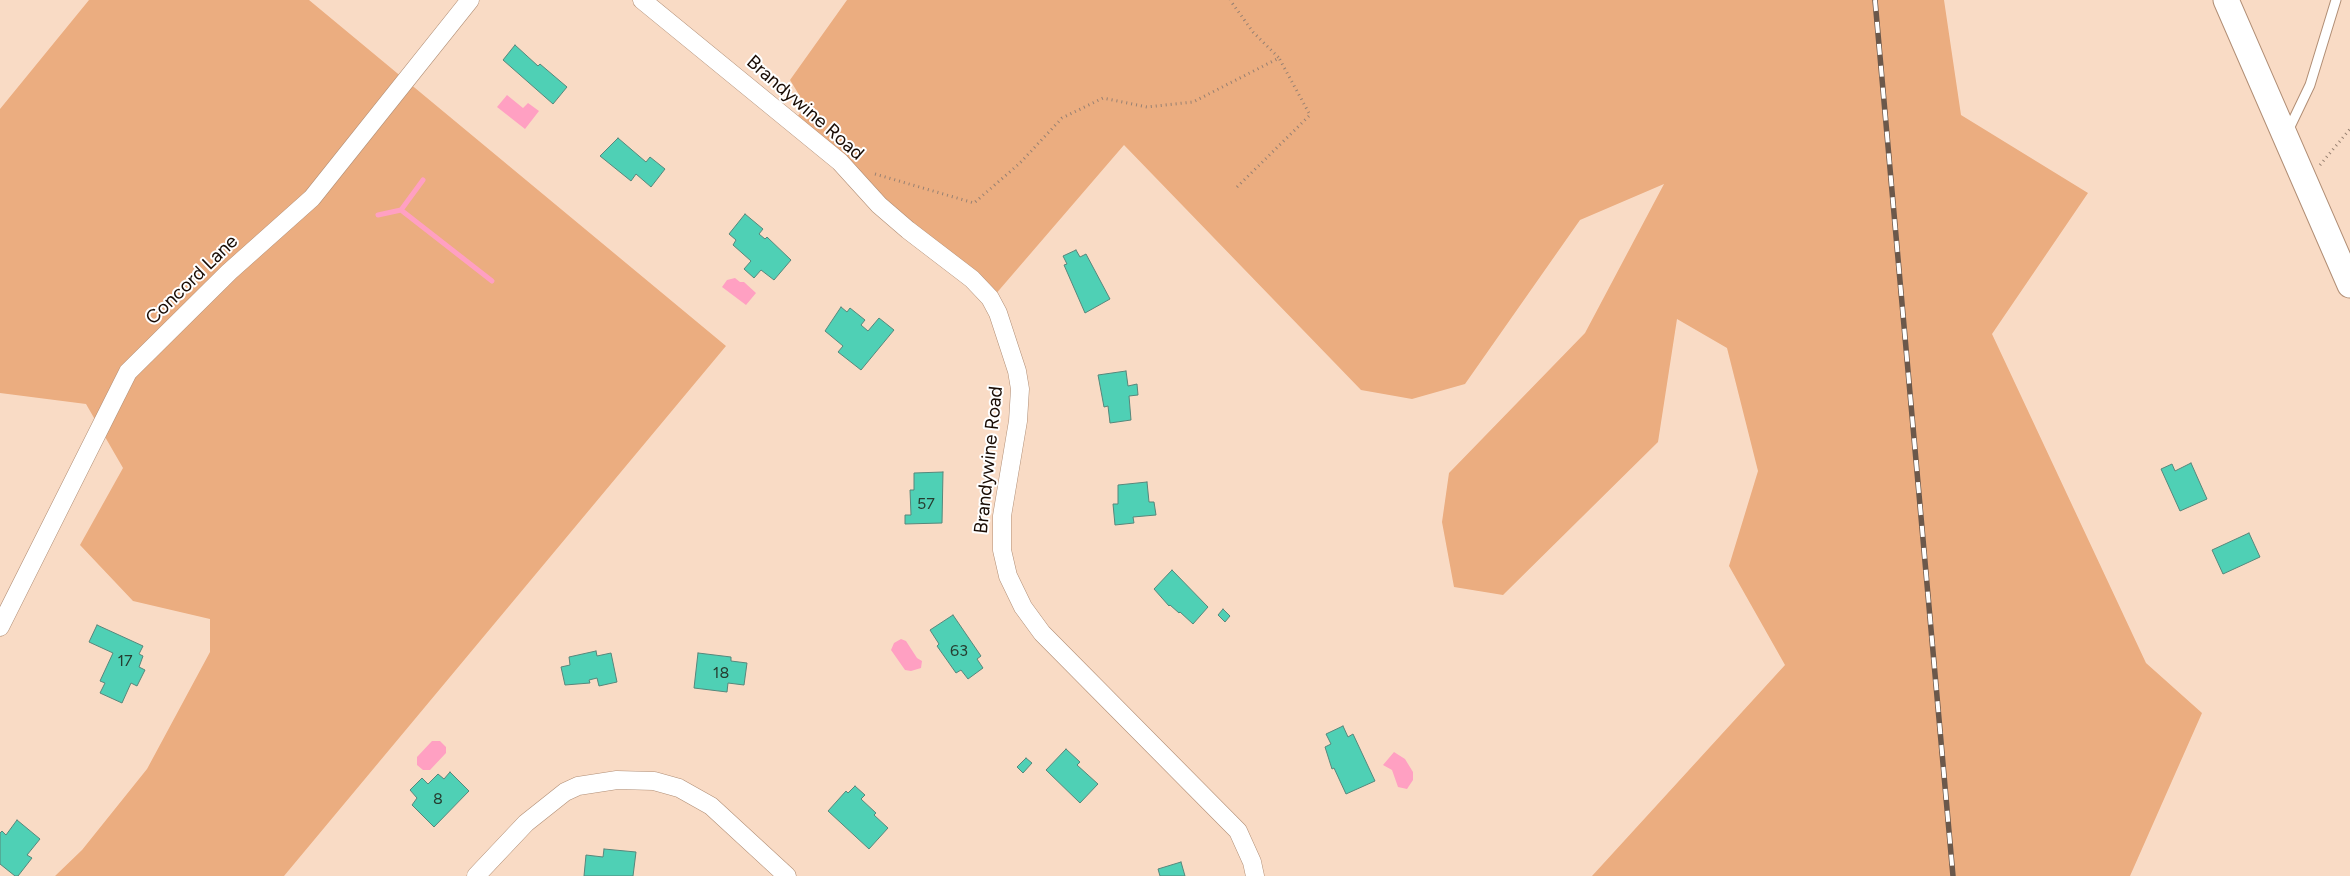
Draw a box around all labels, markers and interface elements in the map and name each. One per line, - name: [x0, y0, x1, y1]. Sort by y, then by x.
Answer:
- street label: Brandywine Road: [742, 51, 868, 165]
- street label: Concord Lane: [141, 230, 243, 330]
- street label: Brandywine Road: [970, 385, 1008, 535]
- house number: 57: [917, 494, 935, 514]
- house number: 63: [950, 641, 968, 661]
- house number: 17: [117, 651, 133, 671]
- house number: 18: [713, 663, 729, 683]
- house number: 8: [433, 789, 443, 809]

